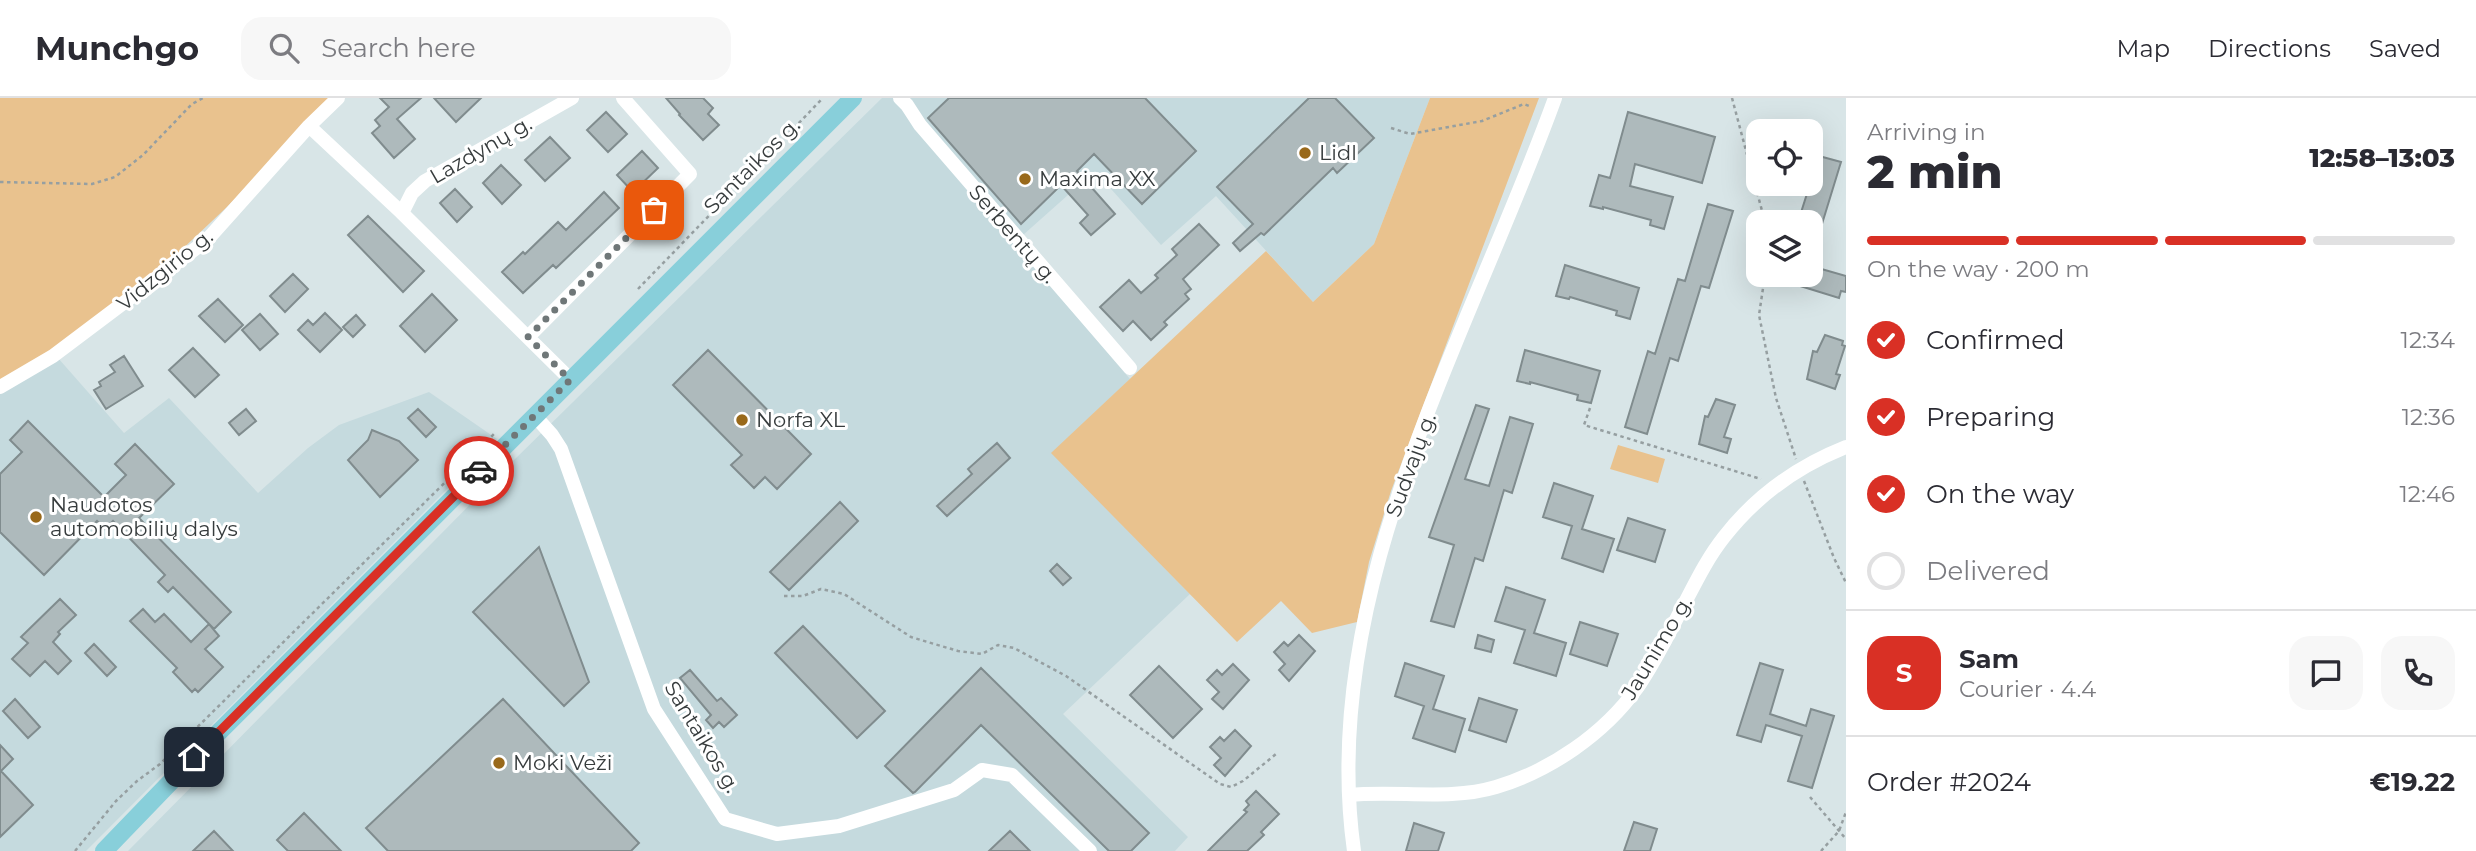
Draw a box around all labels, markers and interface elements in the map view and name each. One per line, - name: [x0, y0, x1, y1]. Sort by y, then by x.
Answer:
- search box: [241, 17, 731, 80]
- text: Munchgo: [35, 28, 199, 68]
- icon: search: [265, 29, 303, 67]
- text: Search here: [321, 32, 476, 64]
- text: Map: [2117, 34, 2170, 63]
- text: Directions: [2208, 34, 2331, 63]
- text: Saved: [2369, 34, 2441, 63]
- street label: Lazdynų g.: [425, 110, 536, 189]
- street label: Santaikos g.: [698, 112, 805, 219]
- text: Arriving in: [1867, 118, 1986, 146]
- map controls: [1746, 119, 1823, 287]
- button: locate: [1746, 119, 1823, 196]
- place label: Lidl: [1319, 140, 1357, 165]
- text: 12:58–13:03: [2309, 142, 2455, 174]
- text: 2 min: [1867, 143, 2002, 200]
- marker: Lidl: [1297, 145, 1313, 161]
- place label: Maxima XX: [1039, 166, 1156, 191]
- marker: Maxima XX: [1017, 171, 1033, 187]
- street label: Serbentų g.: [964, 179, 1063, 288]
- pin: [624, 180, 684, 240]
- icon: bag: [635, 191, 673, 229]
- button: layers: [1746, 210, 1823, 287]
- street label: Vidzgirio g.: [112, 223, 218, 316]
- text: On the way · 200 m: [1867, 255, 2090, 283]
- icon: check: [1867, 321, 1905, 359]
- text: Confirmed: [1926, 324, 2065, 356]
- text: 12:34: [2401, 326, 2455, 354]
- icon: check: [1867, 398, 1905, 436]
- text: Preparing: [1926, 401, 2055, 433]
- text: 12:36: [2402, 403, 2455, 431]
- place label: Norfa XL: [756, 407, 846, 432]
- street label: Sudvajų g.: [1380, 409, 1441, 520]
- marker: Norfa XL: [734, 412, 750, 428]
- courier: [444, 436, 514, 506]
- icon: car: [460, 452, 498, 490]
- icon: check: [1867, 475, 1905, 513]
- text: On the way: [1926, 478, 2074, 510]
- text: 12:46: [2400, 480, 2455, 508]
- place label: Naudotos automobilių dalys: [50, 492, 238, 541]
- marker: Naudotos automobilių dalys: [28, 509, 44, 525]
- text: Delivered: [1926, 555, 2050, 587]
- street label: Jaunimo g.: [1615, 591, 1697, 705]
- button: chat: [2289, 636, 2363, 710]
- button: phone: [2381, 636, 2455, 710]
- text: Sam: [1959, 643, 2019, 675]
- text: S: [1896, 657, 1912, 689]
- text: Courier · 4.4: [1959, 675, 2096, 703]
- street label: Santaikos g.: [659, 677, 745, 797]
- pin: [164, 727, 224, 787]
- icon: home: [175, 738, 213, 776]
- place label: Moki Veži: [513, 750, 612, 775]
- marker: Moki Veži: [491, 755, 507, 771]
- text: Order #2024: [1867, 766, 2031, 798]
- text: €19.22: [2369, 766, 2455, 798]

